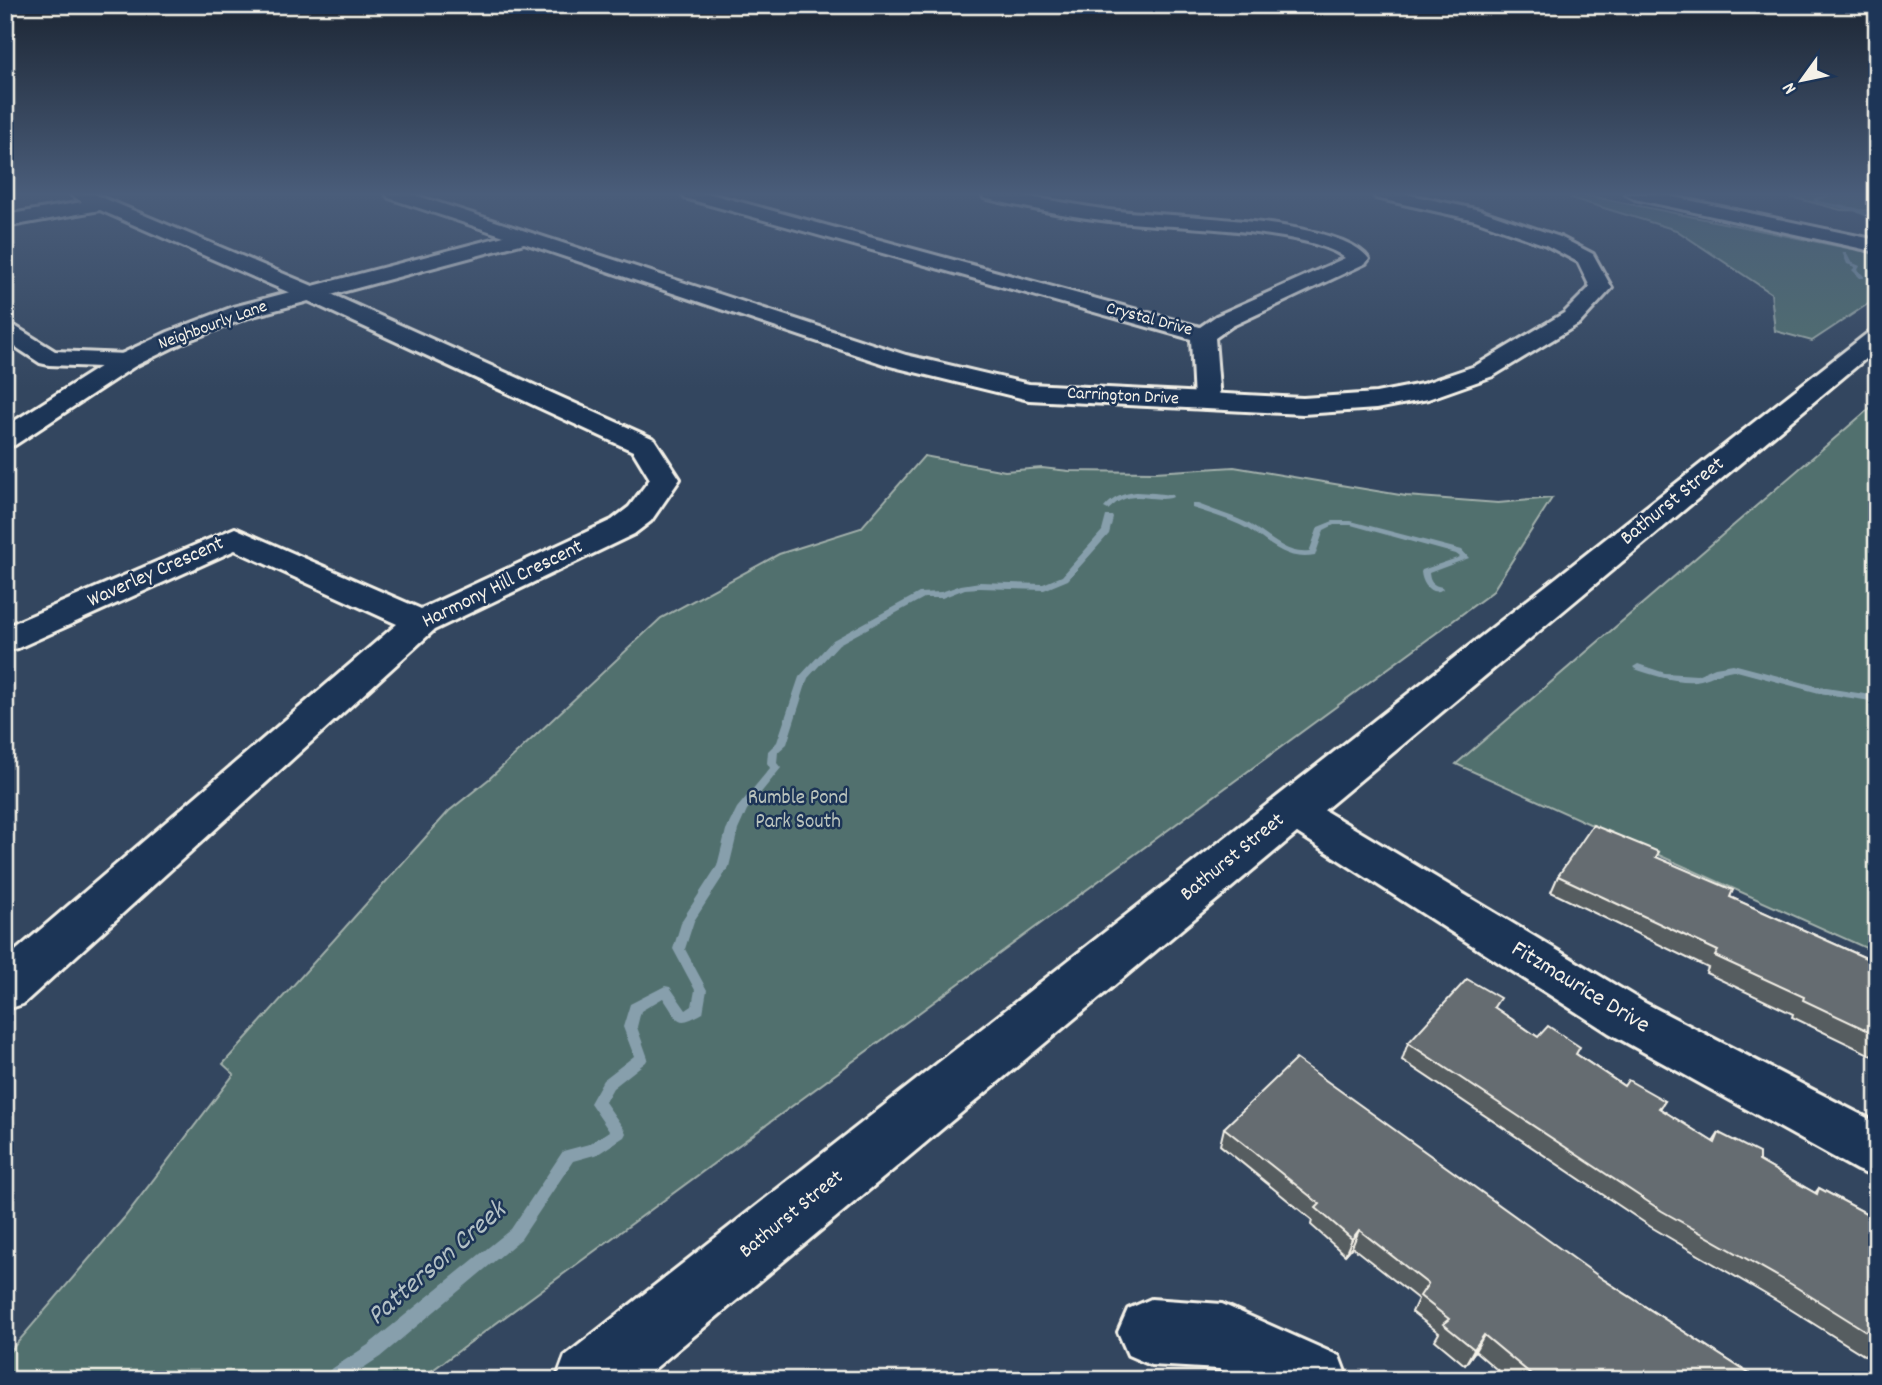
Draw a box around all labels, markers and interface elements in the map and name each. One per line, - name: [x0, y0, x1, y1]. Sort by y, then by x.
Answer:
- north arrow: [1766, 46, 1836, 116]
- text: N: [1777, 76, 1805, 99]
- street label: Neighbourly Lane: [155, 295, 271, 357]
- street label: Crystal Drive: [1103, 296, 1195, 344]
- street label: Carrington Drive: [1066, 382, 1180, 412]
- street label: Bathurst Street: [1614, 450, 1732, 553]
- street label: Waverley Crescent: [83, 529, 229, 617]
- street label: Harmony Hill Crescent: [417, 533, 589, 637]
- park label: Rumble Pond Park South: [748, 784, 848, 838]
- street label: Bathurst Street: [1174, 806, 1292, 909]
- street label: Fitzmaurice Drive: [1504, 933, 1656, 1043]
- street label: Bathurst Street: [733, 1163, 851, 1266]
- water label: Patterson Creek: [360, 1191, 518, 1337]

